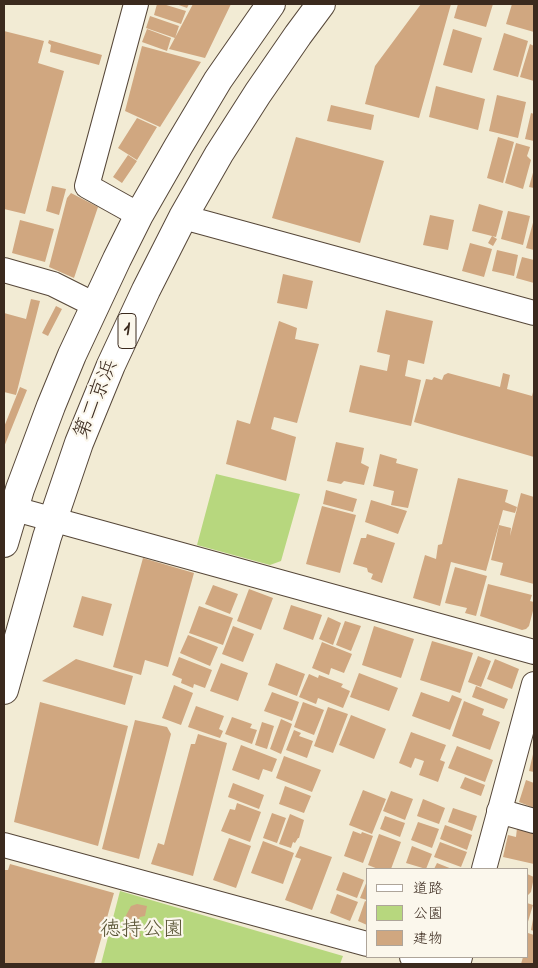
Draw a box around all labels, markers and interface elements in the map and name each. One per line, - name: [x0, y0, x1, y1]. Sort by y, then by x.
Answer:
- road number: 1: [118, 314, 136, 348]
- street label: 第二京浜: [71, 356, 125, 444]
- legend: [366, 868, 528, 958]
- text: 道路: [413, 878, 443, 900]
- text: 公園: [413, 903, 443, 925]
- park label: 徳持公園: [100, 919, 184, 945]
- text: 建物: [413, 928, 443, 950]

